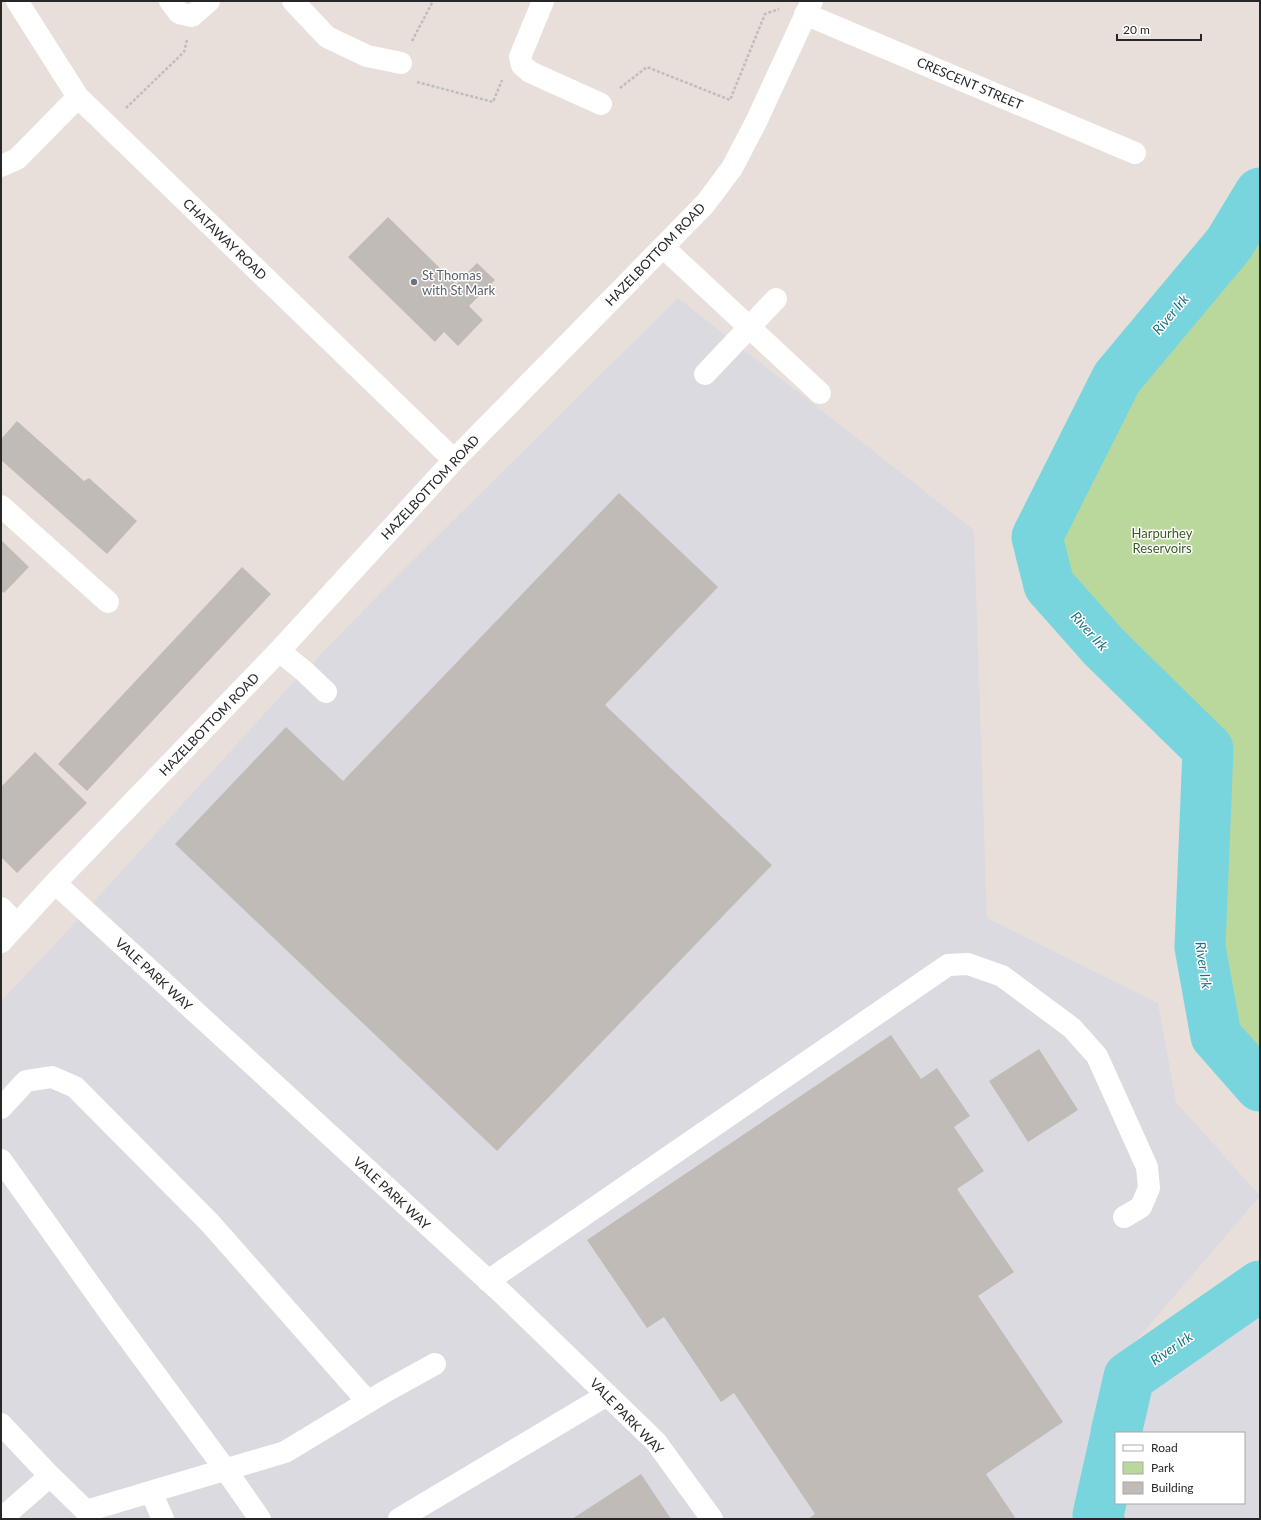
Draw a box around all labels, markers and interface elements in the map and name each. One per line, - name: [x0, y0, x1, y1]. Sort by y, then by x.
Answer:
- scale bar: [1117, 16, 1201, 42]
- text: 20 m: [1123, 22, 1150, 37]
- street label: CRESCENT STREET: [915, 53, 1026, 113]
- street label: CHATAWAY ROAD: [180, 195, 270, 283]
- street label: HAZELBOTTOM ROAD: [602, 199, 708, 309]
- place label: St Thomas with St Mark: [422, 267, 495, 298]
- marker: St Thomas with St Mark: [409, 277, 419, 287]
- water label: River Irk: [1148, 290, 1192, 338]
- street label: HAZELBOTTOM ROAD: [378, 431, 483, 542]
- park label: Harpurhey Reservoirs: [1132, 525, 1193, 556]
- water label: River Irk: [1068, 608, 1112, 655]
- street label: HAZELBOTTOM ROAD: [156, 669, 262, 779]
- street label: VALE PARK WAY: [112, 934, 196, 1014]
- water label: River Irk: [1192, 940, 1216, 990]
- street label: VALE PARK WAY: [350, 1153, 434, 1233]
- water label: River Irk: [1147, 1327, 1196, 1369]
- street label: VALE PARK WAY: [587, 1375, 668, 1458]
- legend: [1115, 1432, 1245, 1504]
- text: Road: [1151, 1440, 1178, 1455]
- text: Park: [1151, 1460, 1175, 1475]
- text: Building: [1151, 1480, 1194, 1495]

